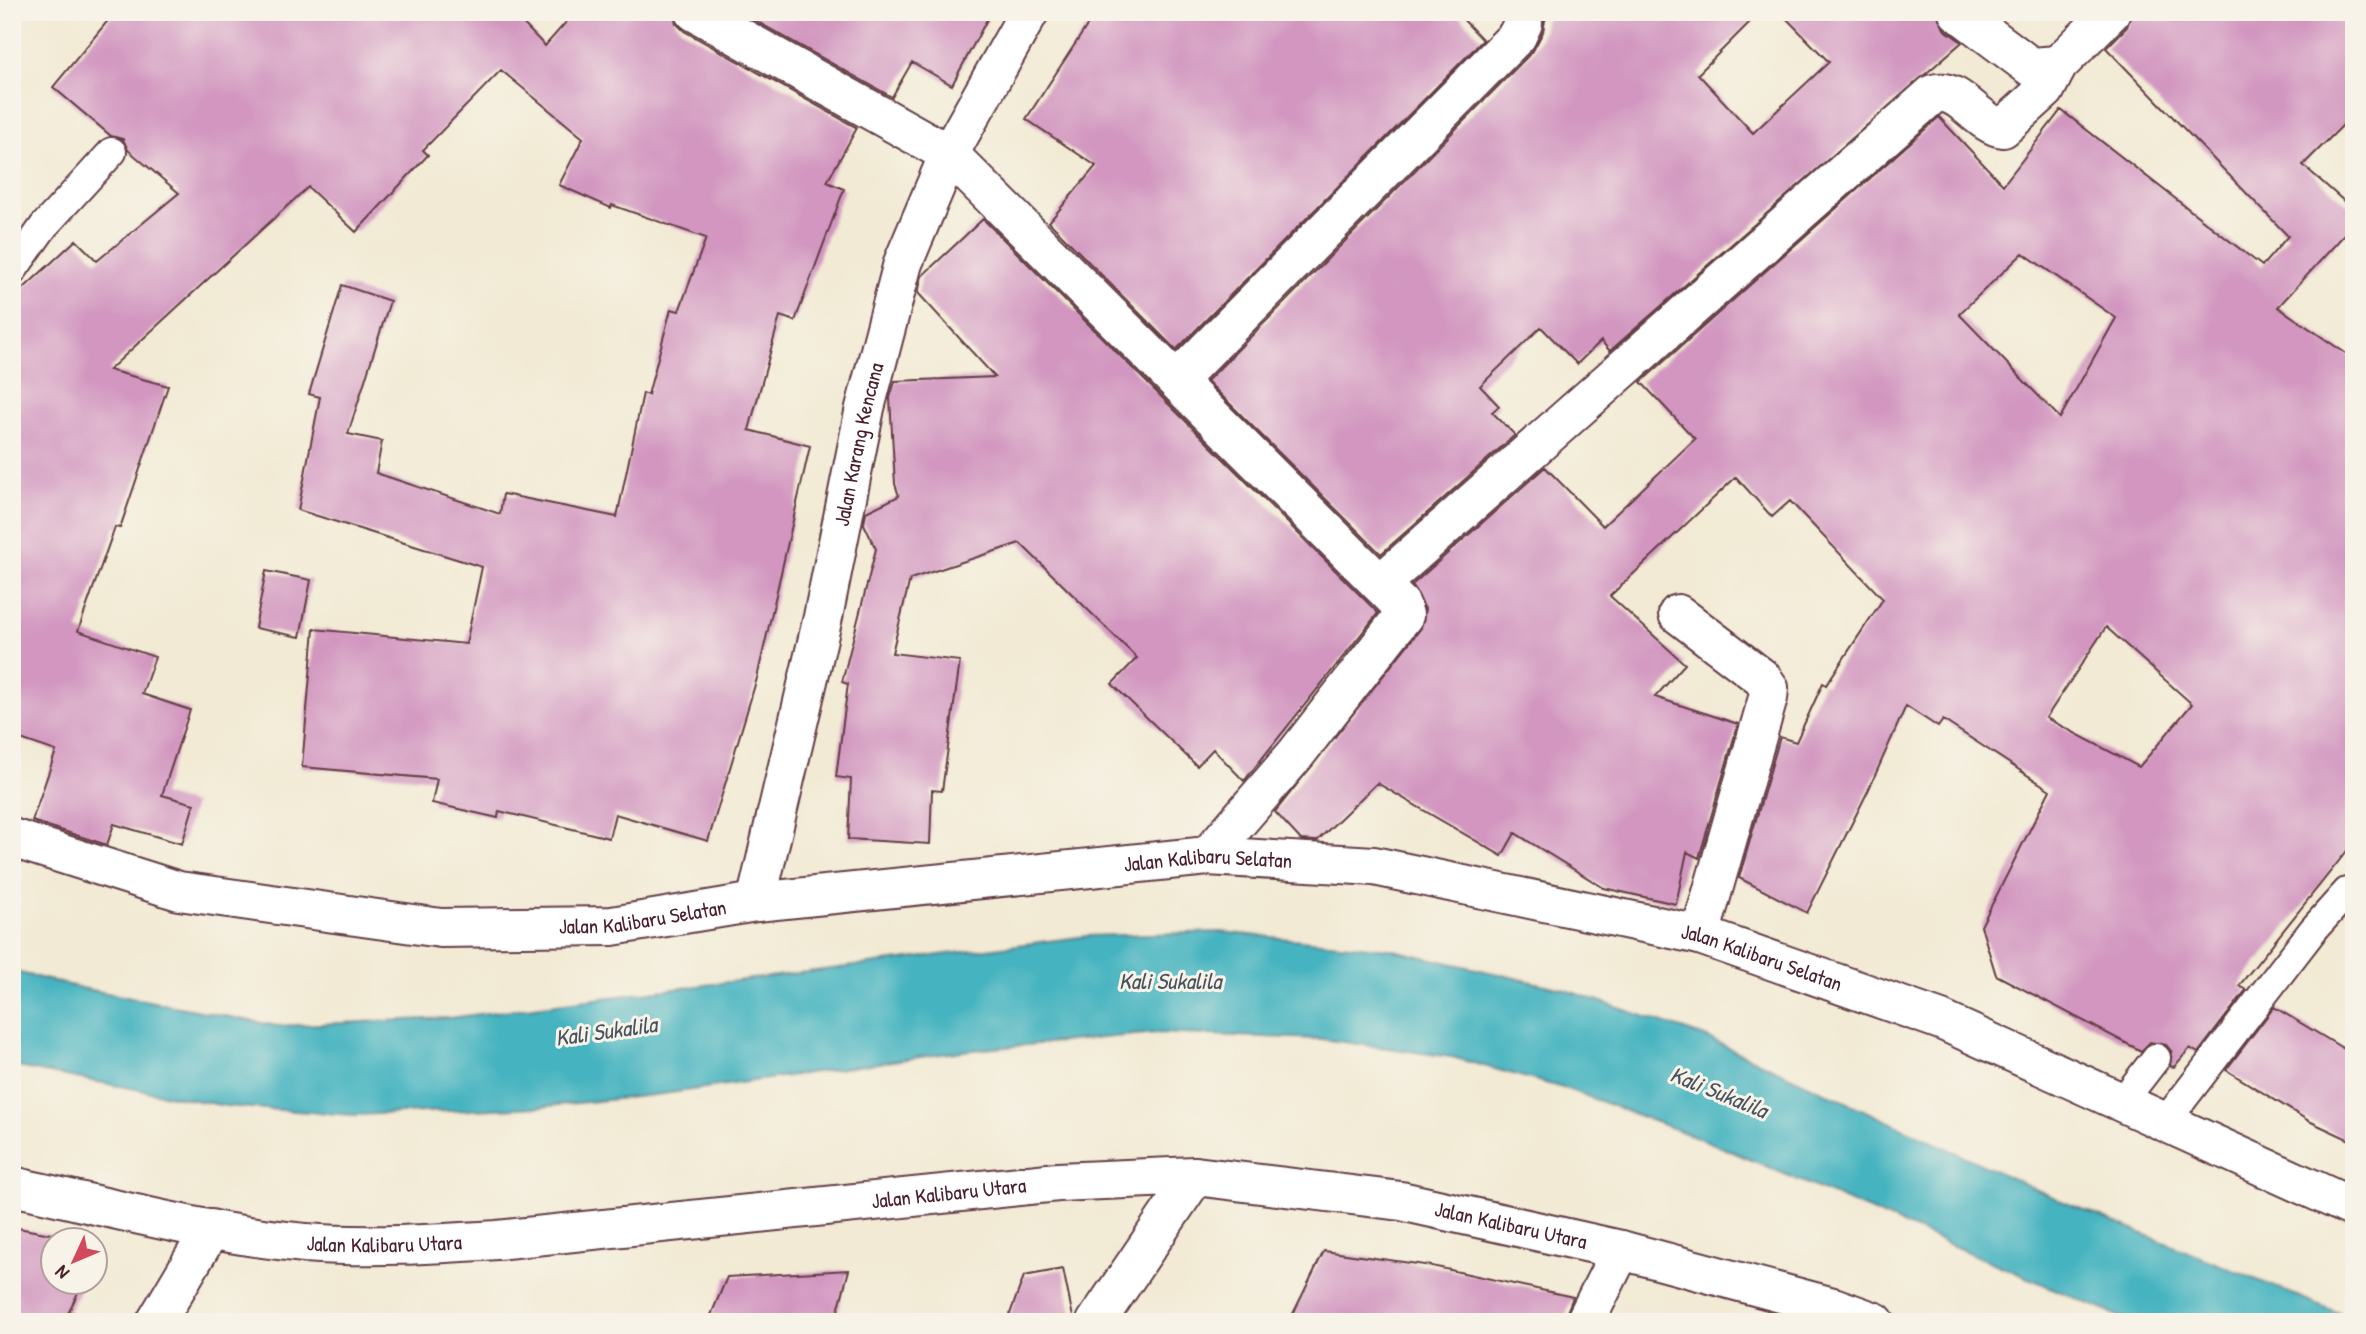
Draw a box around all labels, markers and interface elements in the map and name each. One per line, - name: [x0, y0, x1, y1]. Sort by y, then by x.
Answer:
- street label: Jalan Karang Kencana: [827, 359, 890, 529]
- street label: Jalan Kalibaru Selatan: [1122, 841, 1293, 878]
- street label: Jalan Kalibaru Selatan: [559, 892, 728, 941]
- street label: Jalan Kalibaru Selatan: [1678, 916, 1846, 998]
- water label: Kali Sukalila: [1119, 965, 1223, 996]
- water label: Kali Sukalila: [553, 1008, 661, 1053]
- water label: Kali Sukalila: [1666, 1058, 1774, 1126]
- street label: Jalan Kalibaru Utara: [870, 1170, 1027, 1215]
- street label: Jalan Kalibaru Utara: [1432, 1194, 1590, 1256]
- north arrow: [38, 1226, 108, 1296]
- street label: Jalan Kalibaru Utara: [306, 1227, 463, 1259]
- text: N: [49, 1260, 75, 1285]

